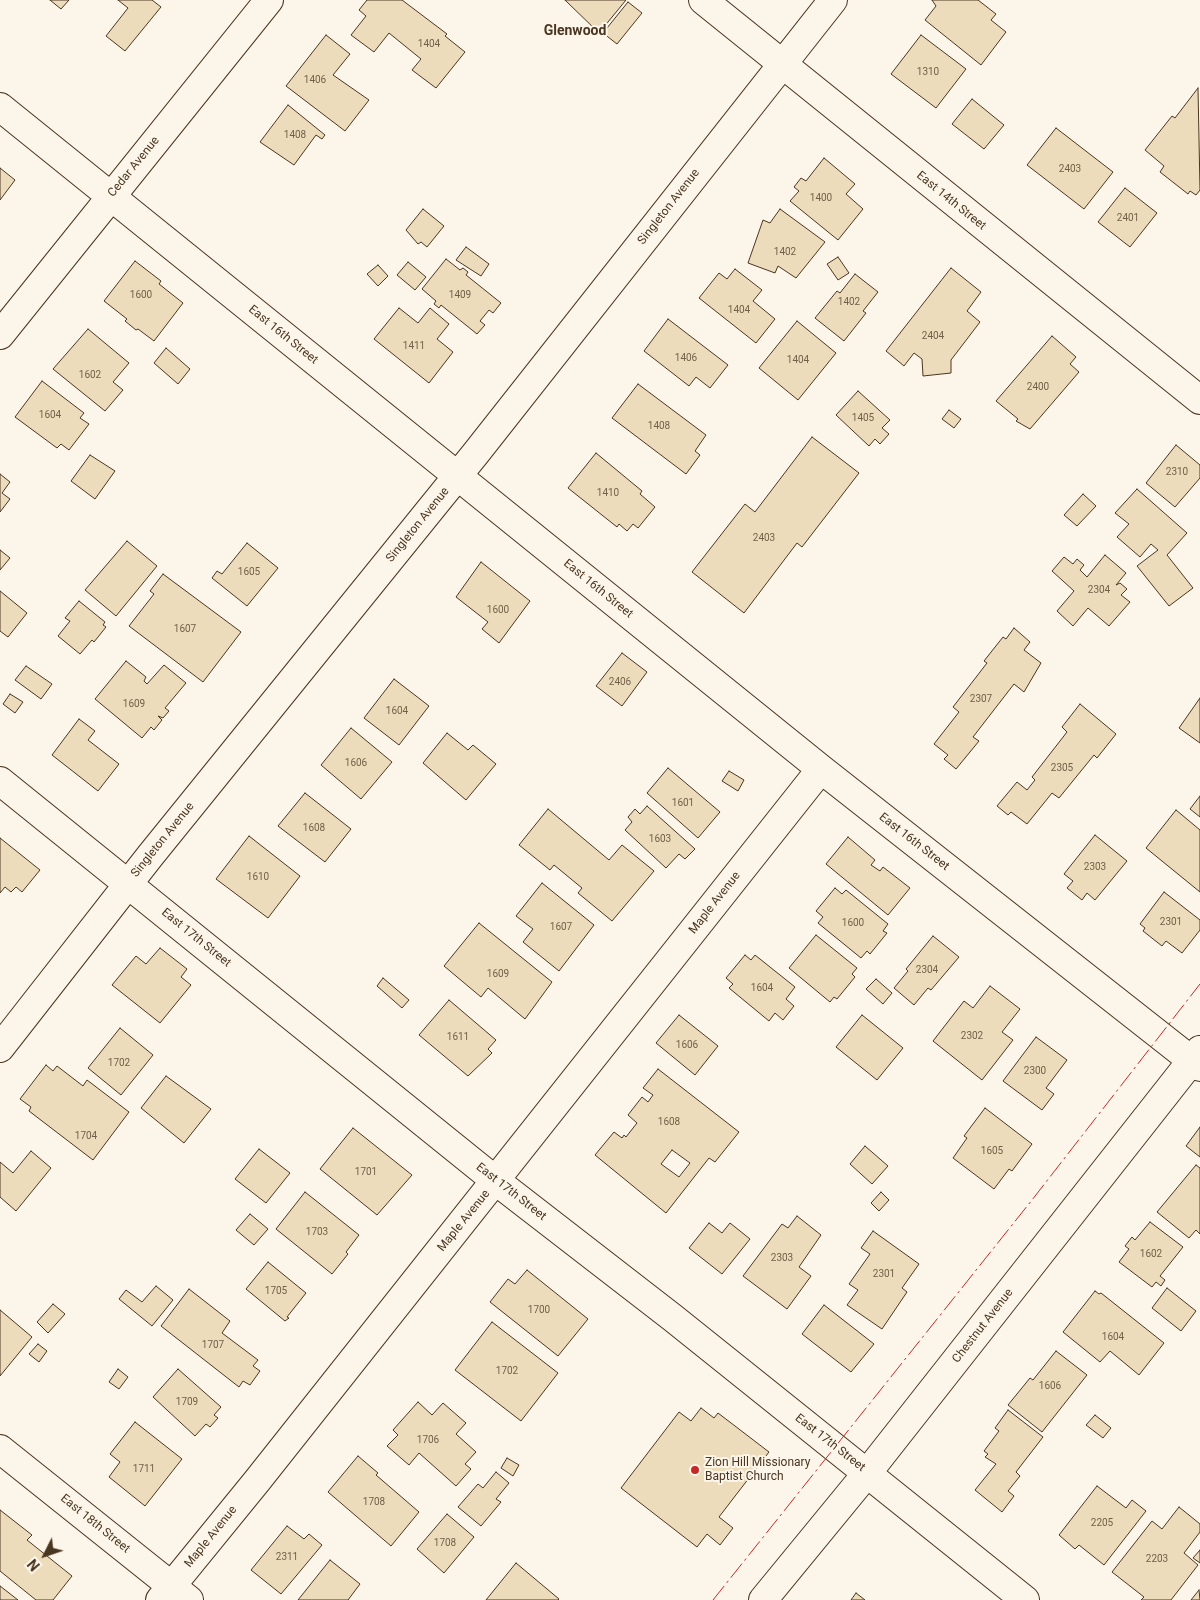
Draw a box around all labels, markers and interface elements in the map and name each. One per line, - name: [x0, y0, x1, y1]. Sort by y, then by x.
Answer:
- district label: Glenwood: [544, 23, 606, 39]
- house number: 1404: [418, 38, 440, 50]
- house number: 1310: [917, 66, 939, 78]
- house number: 1406: [304, 74, 326, 86]
- house number: 1408: [284, 129, 306, 141]
- street label: Cedar Avenue: [105, 134, 163, 200]
- house number: 2403: [1059, 163, 1081, 175]
- street label: Singleton Avenue: [635, 166, 703, 248]
- street label: East 14th Street: [913, 169, 989, 233]
- house number: 1400: [810, 192, 832, 204]
- house number: 2401: [1117, 212, 1139, 224]
- house number: 1402: [774, 246, 796, 258]
- house number: 1600: [130, 289, 152, 301]
- house number: 1409: [449, 289, 471, 301]
- house number: 1402: [838, 296, 860, 308]
- street label: East 16th Street: [245, 303, 321, 367]
- house number: 1404: [728, 304, 750, 316]
- house number: 2404: [922, 330, 944, 342]
- house number: 1411: [403, 340, 425, 352]
- house number: 1406: [675, 352, 697, 364]
- house number: 1404: [787, 354, 809, 366]
- house number: 1602: [79, 369, 101, 381]
- house number: 2400: [1027, 381, 1049, 393]
- house number: 1604: [39, 409, 61, 421]
- house number: 1405: [852, 412, 874, 424]
- house number: 1408: [648, 420, 670, 432]
- house number: 2310: [1166, 466, 1188, 478]
- street label: Singleton Avenue: [383, 485, 453, 565]
- house number: 1410: [597, 487, 619, 499]
- house number: 2403: [753, 532, 775, 544]
- street label: East 16th Street: [560, 557, 636, 621]
- house number: 1605: [238, 566, 260, 578]
- house number: 2304: [1088, 584, 1110, 596]
- house number: 1600: [487, 604, 509, 616]
- house number: 1607: [174, 623, 196, 635]
- house number: 2406: [609, 676, 631, 688]
- house number: 2307: [970, 693, 992, 705]
- house number: 1609: [123, 698, 145, 710]
- house number: 1604: [386, 705, 408, 717]
- house number: 1606: [345, 757, 367, 769]
- house number: 2305: [1051, 762, 1073, 774]
- house number: 1601: [672, 797, 694, 809]
- street label: Singleton Avenue: [128, 800, 198, 880]
- street label: East 16th Street: [876, 810, 952, 874]
- house number: 1608: [303, 822, 325, 834]
- house number: 1603: [649, 833, 671, 845]
- house number: 2303: [1084, 861, 1106, 873]
- street label: Maple Avenue: [686, 869, 744, 937]
- house number: 1610: [247, 871, 269, 883]
- street label: East 17th Street: [158, 906, 234, 970]
- house number: 2301: [1160, 916, 1182, 928]
- house number: 1600: [842, 917, 864, 929]
- house number: 1607: [550, 921, 572, 933]
- house number: 2304: [916, 964, 938, 976]
- house number: 1609: [487, 968, 509, 980]
- house number: 1604: [751, 982, 773, 994]
- house number: 2302: [961, 1030, 983, 1042]
- house number: 1611: [447, 1031, 469, 1043]
- house number: 1606: [676, 1039, 698, 1051]
- house number: 1702: [108, 1057, 130, 1069]
- house number: 2300: [1024, 1065, 1046, 1077]
- house number: 1608: [658, 1116, 680, 1128]
- house number: 1704: [75, 1130, 97, 1142]
- house number: 1605: [981, 1145, 1003, 1157]
- street label: East 17th Street: [473, 1160, 549, 1224]
- house number: 1701: [355, 1166, 377, 1178]
- street label: Maple Avenue: [435, 1187, 493, 1255]
- house number: 1703: [306, 1226, 328, 1238]
- house number: 1602: [1140, 1248, 1162, 1260]
- house number: 2303: [771, 1252, 793, 1264]
- house number: 2301: [873, 1268, 895, 1280]
- house number: 1705: [265, 1285, 287, 1297]
- street label: Chestnut Avenue: [950, 1286, 1016, 1366]
- house number: 1700: [528, 1304, 550, 1316]
- house number: 1604: [1102, 1331, 1124, 1343]
- house number: 1707: [202, 1339, 224, 1351]
- house number: 1702: [496, 1365, 518, 1377]
- house number: 1606: [1039, 1380, 1061, 1392]
- house number: 1709: [176, 1396, 198, 1408]
- street label: East 17th Street: [792, 1411, 868, 1475]
- house number: 1706: [417, 1434, 439, 1446]
- place label: Zion Hill Missionary Baptist Church: [705, 1456, 810, 1484]
- house number: 1711: [133, 1463, 155, 1475]
- marker: Zion Hill Missionary Baptist Church: [689, 1464, 701, 1476]
- street label: East 18th Street: [57, 1492, 133, 1556]
- house number: 1708: [363, 1496, 385, 1508]
- street label: Maple Avenue: [182, 1503, 240, 1571]
- house number: 2205: [1091, 1517, 1113, 1529]
- north arrow: [20, 1530, 70, 1580]
- house number: 1708: [434, 1537, 456, 1549]
- house number: 2311: [276, 1551, 298, 1563]
- house number: 2203: [1146, 1553, 1168, 1565]
- text: N: [24, 1556, 43, 1574]

